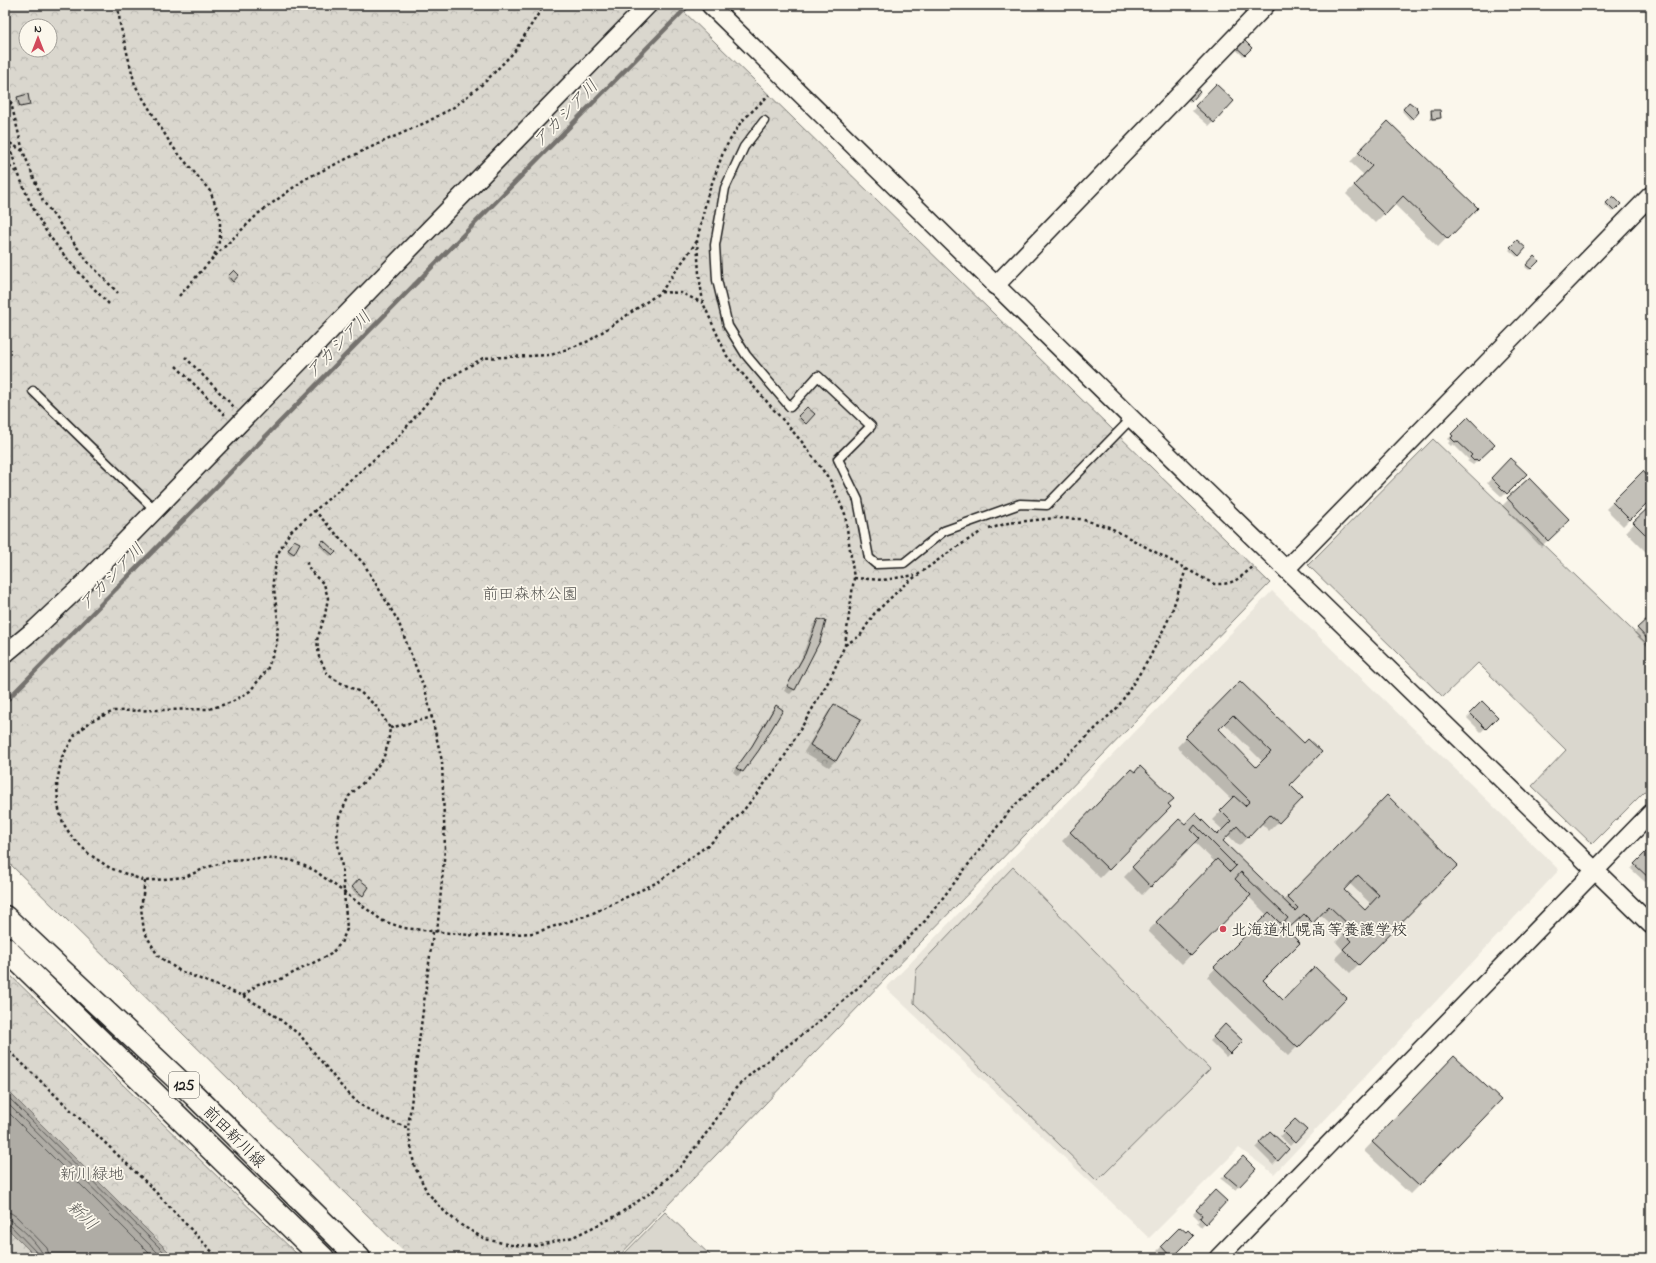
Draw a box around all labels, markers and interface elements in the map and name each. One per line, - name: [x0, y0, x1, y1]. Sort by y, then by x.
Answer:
- north arrow: [18, 18, 58, 58]
- text: N: [34, 21, 42, 37]
- water label: アカシア川: [528, 75, 605, 153]
- water label: アカシア川: [301, 306, 378, 384]
- water label: アカシア川: [74, 538, 151, 616]
- park label: 前田森林公園: [482, 583, 578, 607]
- place label: 北海道札幌高等養護学校: [1231, 919, 1407, 943]
- marker: 北海道札幌高等養護学校: [1218, 924, 1228, 934]
- road number: 125: [169, 1072, 199, 1098]
- street label: 前田新川線: [197, 1101, 270, 1174]
- park label: 新川緑地: [60, 1163, 124, 1187]
- water label: 新川: [61, 1195, 103, 1237]

